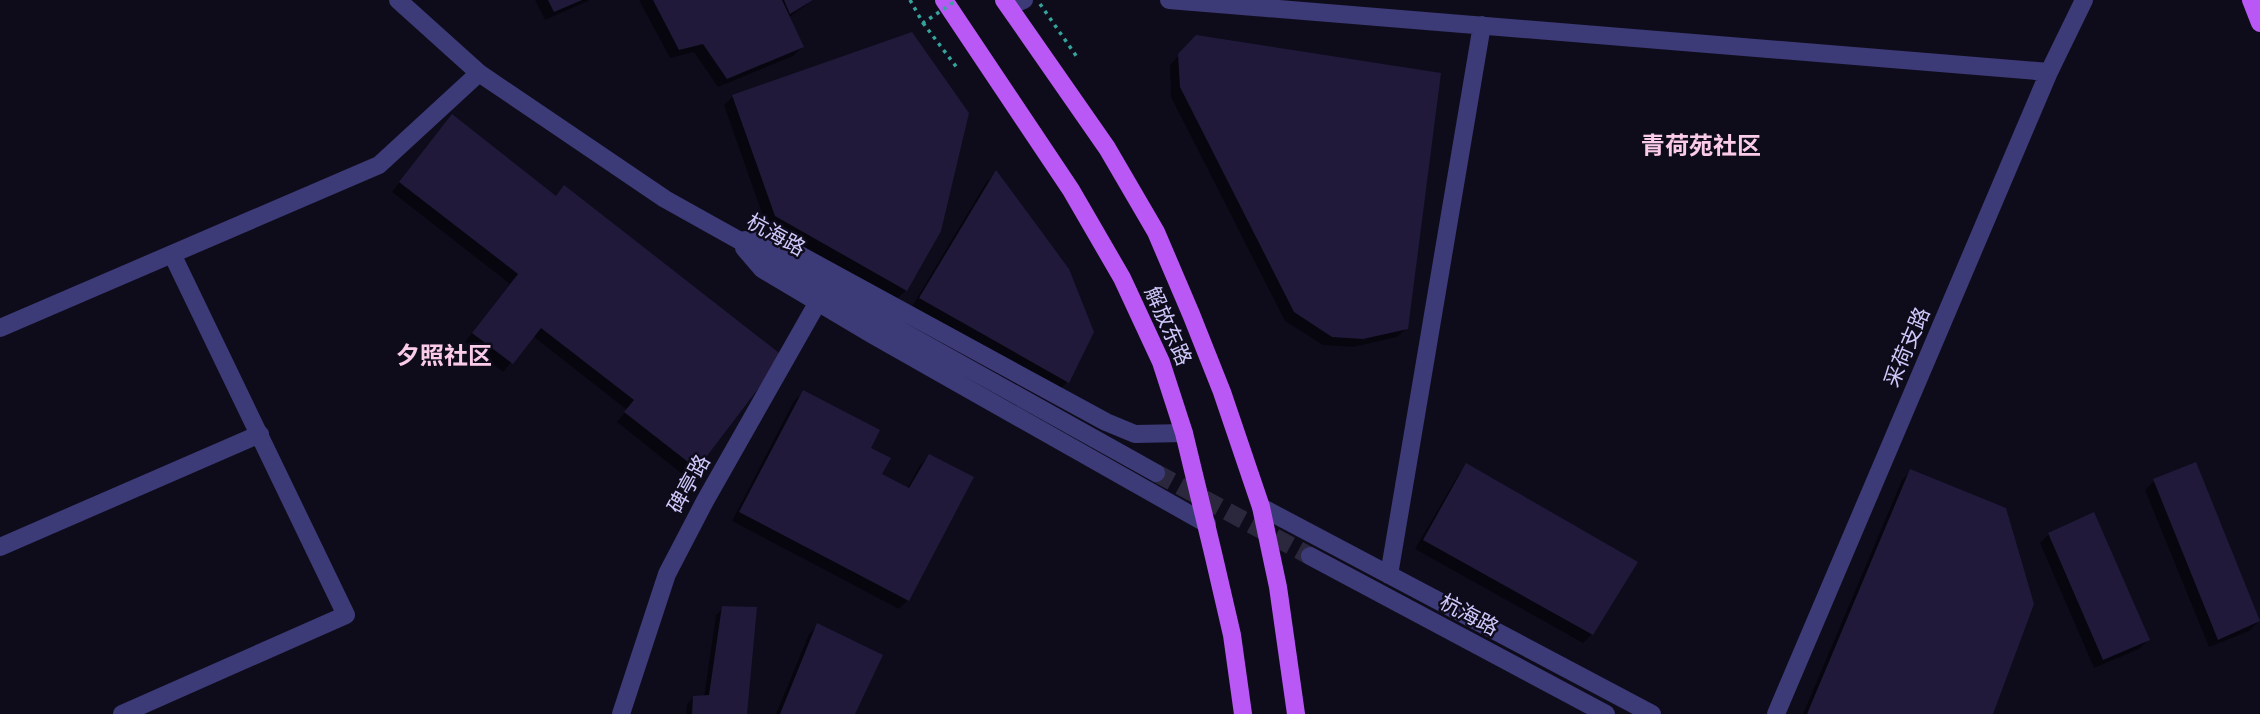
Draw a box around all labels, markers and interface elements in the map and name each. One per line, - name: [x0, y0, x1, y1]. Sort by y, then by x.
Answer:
- district label: 青荷苑社区: [1641, 132, 1761, 160]
- street label: 杭海路: [742, 208, 810, 262]
- street label: 解放东路: [1139, 282, 1197, 370]
- street label: 采荷支路: [1879, 303, 1935, 391]
- district label: 夕照社区: [396, 342, 492, 370]
- street label: 碑亭路: [662, 450, 716, 518]
- street label: 杭海路: [1435, 589, 1503, 641]

